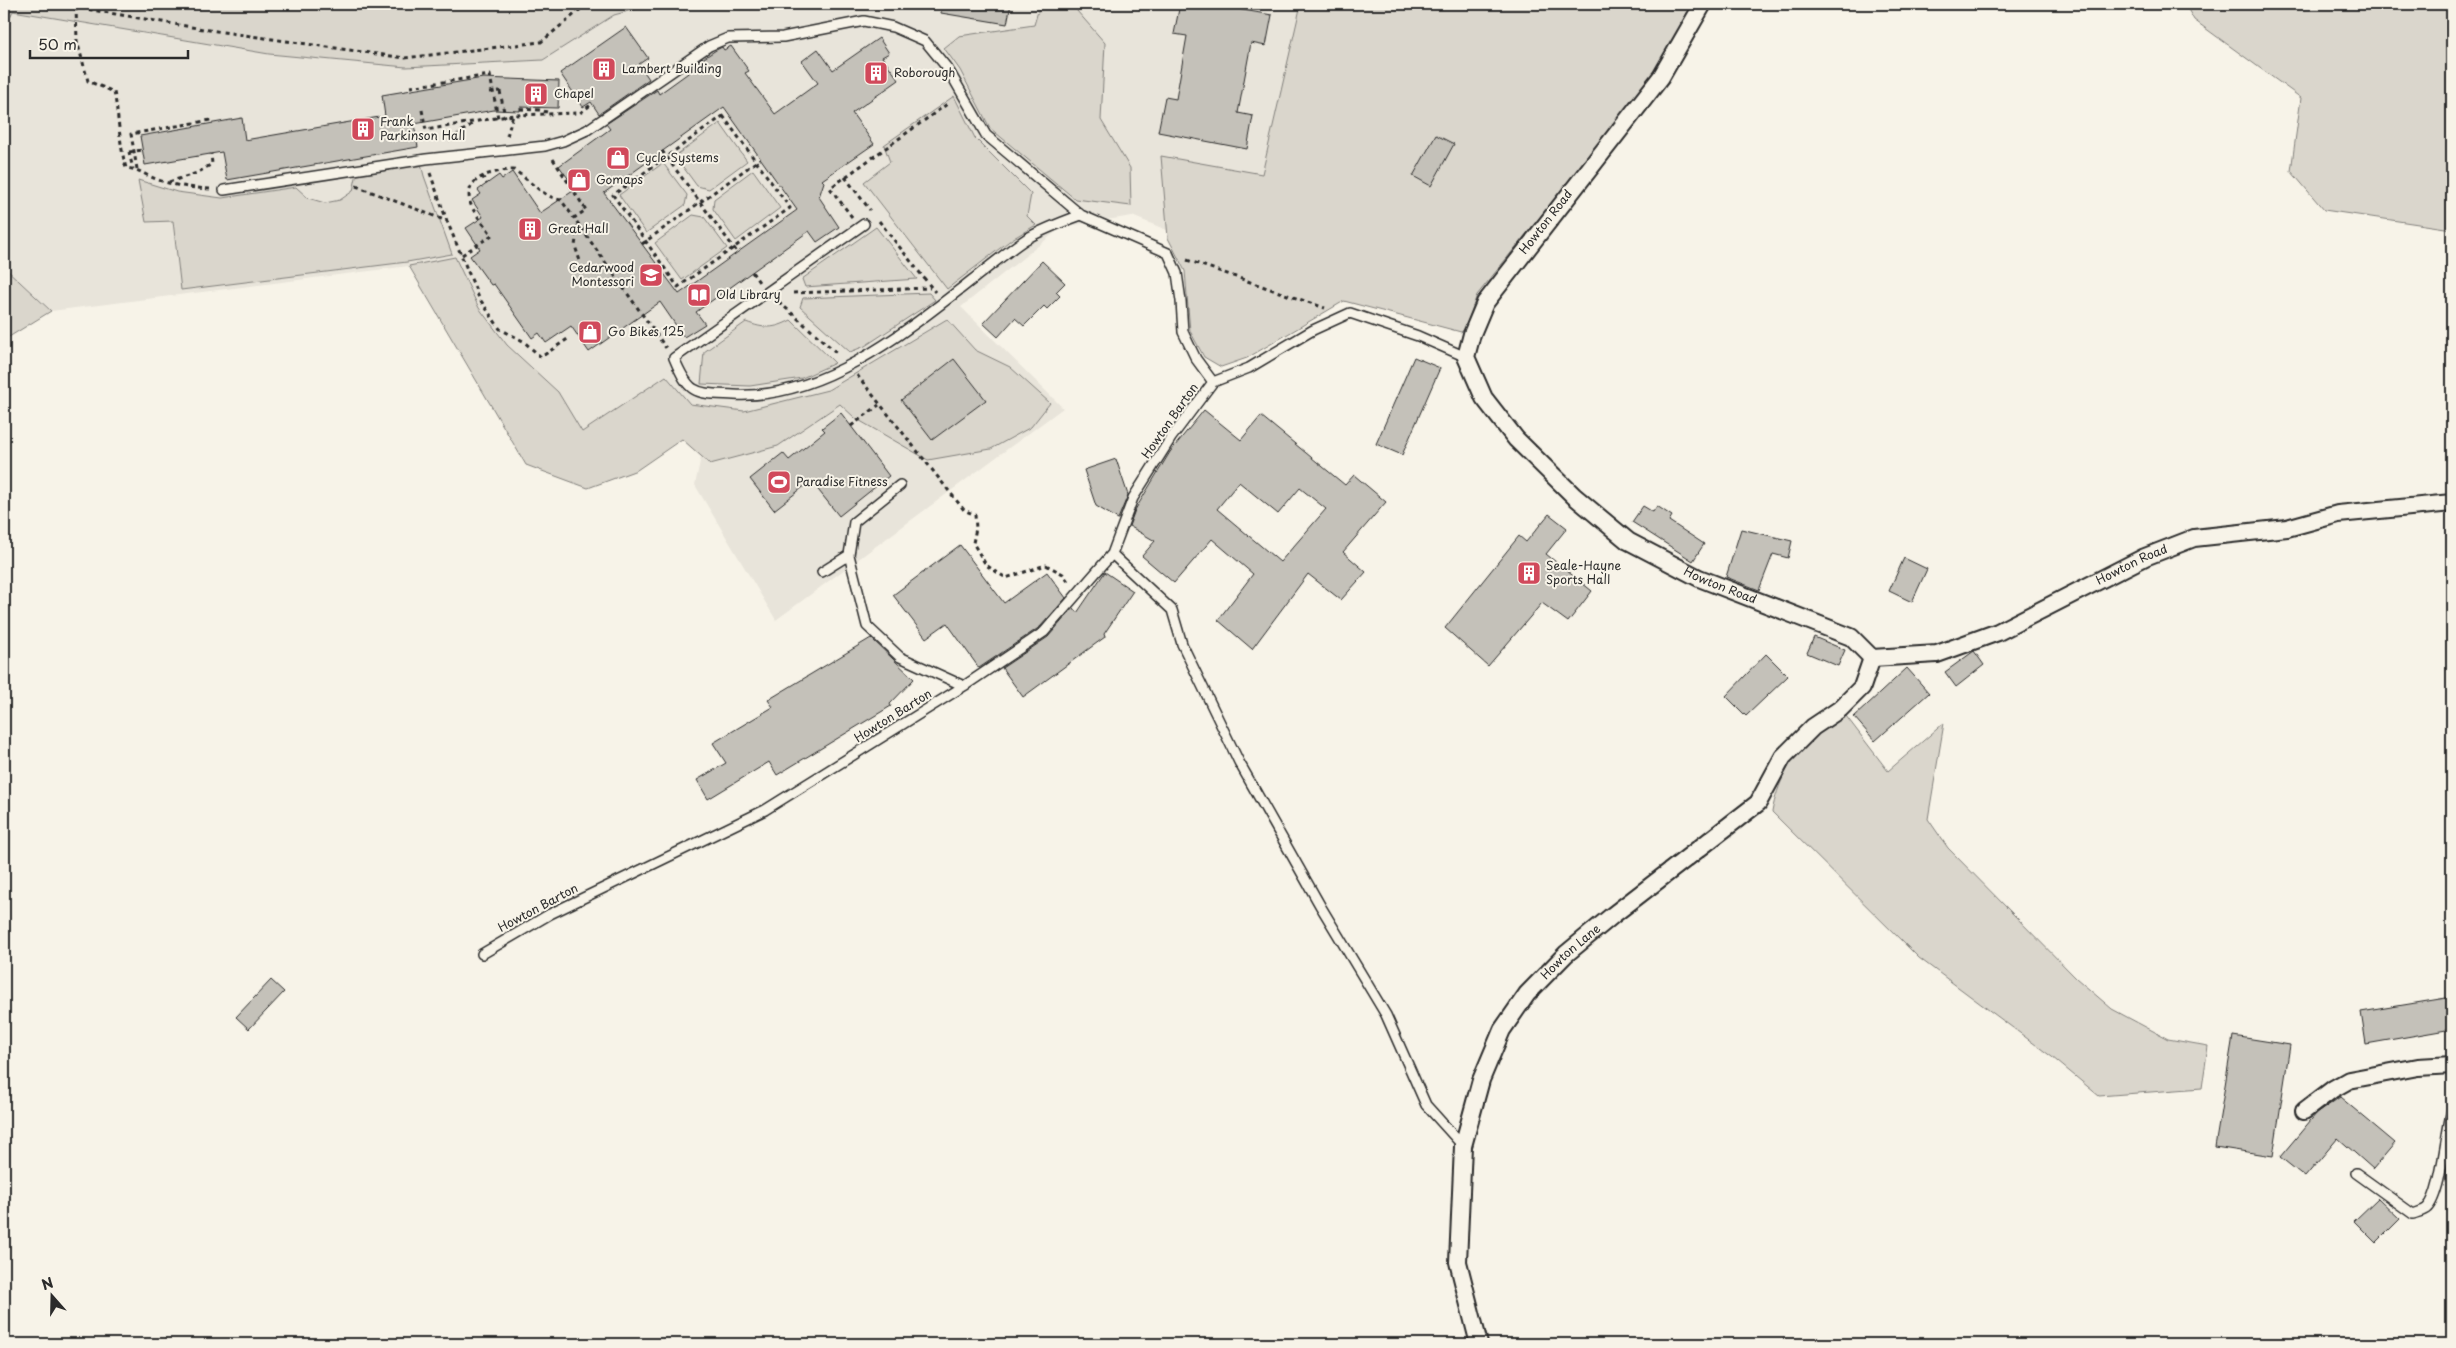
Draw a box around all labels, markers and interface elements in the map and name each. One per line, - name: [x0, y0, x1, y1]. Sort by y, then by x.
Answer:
- scale bar: [30, 28, 188, 60]
- text: 50 m: [38, 32, 77, 55]
- building icon: Lambert Building: [591, 56, 617, 82]
- place label: Lambert Building: [622, 59, 722, 77]
- building icon: Roborough: [863, 60, 889, 86]
- place label: Roborough: [894, 63, 956, 81]
- building icon: Chapel: [523, 81, 549, 107]
- place label: Chapel: [554, 84, 594, 102]
- place label: Frank Parkinson Hall: [380, 112, 465, 144]
- building icon: Frank Parkinson Hall: [350, 116, 376, 142]
- shop icon: Cycle Systems: [605, 145, 631, 171]
- place label: Cycle Systems: [636, 148, 719, 166]
- shop icon: Gomaps: [566, 167, 592, 193]
- place label: Gomaps: [596, 170, 644, 188]
- street label: Howton Road: [1514, 185, 1576, 257]
- building icon: Great Hall: [517, 216, 543, 242]
- place label: Great Hall: [548, 219, 609, 237]
- place label: Cedarwood Montessori: [569, 258, 634, 290]
- school or university icon: Cedarwood Montessori: [638, 262, 664, 288]
- library icon: Old Library: [686, 282, 712, 308]
- place label: Old Library: [716, 285, 781, 303]
- shop icon: Go Bikes 125: [577, 319, 603, 345]
- place label: Go Bikes 125: [608, 322, 684, 340]
- street label: Howton Barton: [1136, 379, 1202, 462]
- sports icon: Paradise Fitness: [766, 469, 792, 495]
- place label: Paradise Fitness: [796, 472, 888, 490]
- street label: Howton Road: [2092, 539, 2170, 589]
- place label: Seale-Hayne Sports Hall: [1546, 556, 1621, 588]
- building icon: Seale-Hayne Sports Hall: [1516, 560, 1542, 586]
- street label: Howton Road: [1681, 562, 1760, 608]
- street label: Howton Barton: [850, 684, 935, 746]
- street label: Howton Barton: [494, 878, 581, 936]
- street label: Howton Lane: [1536, 919, 1604, 983]
- north arrow: [28, 1270, 78, 1320]
- text: N: [39, 1272, 56, 1295]

